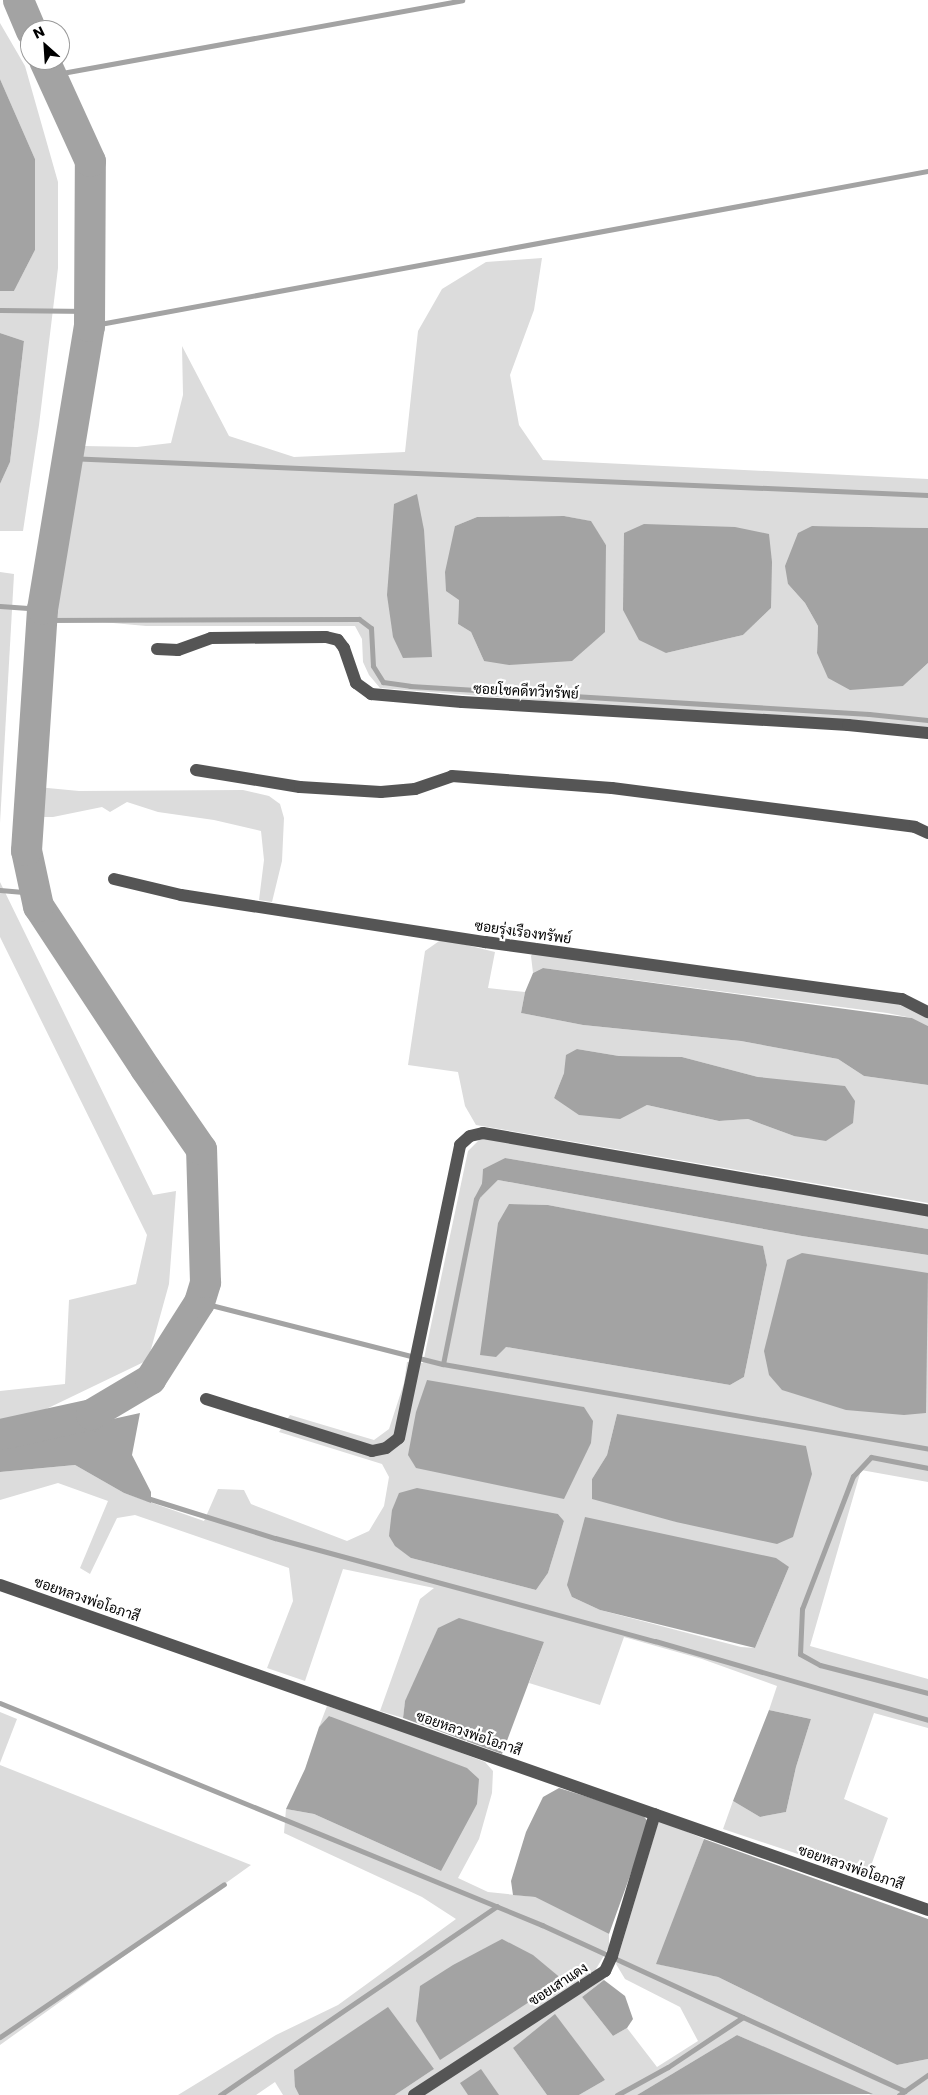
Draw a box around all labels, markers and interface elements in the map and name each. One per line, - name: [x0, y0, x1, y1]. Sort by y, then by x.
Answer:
- north arrow: [20, 20, 70, 70]
- text: N: [30, 21, 48, 44]
- street label: ซอยโชคดีทวีทรัพย์: [473, 680, 579, 702]
- street label: ซอยรุ่งเรืองทรัพย์: [473, 917, 573, 947]
- street label: ซอยหลวงพ่อโอภาสี: [32, 1573, 142, 1625]
- street label: ซอยหลวงพ่อโอภาสี: [414, 1707, 524, 1759]
- street label: ซอยหลวงพ่อโอภาสี: [796, 1841, 906, 1893]
- street label: ซอยเสาแดง: [525, 1959, 591, 2009]

